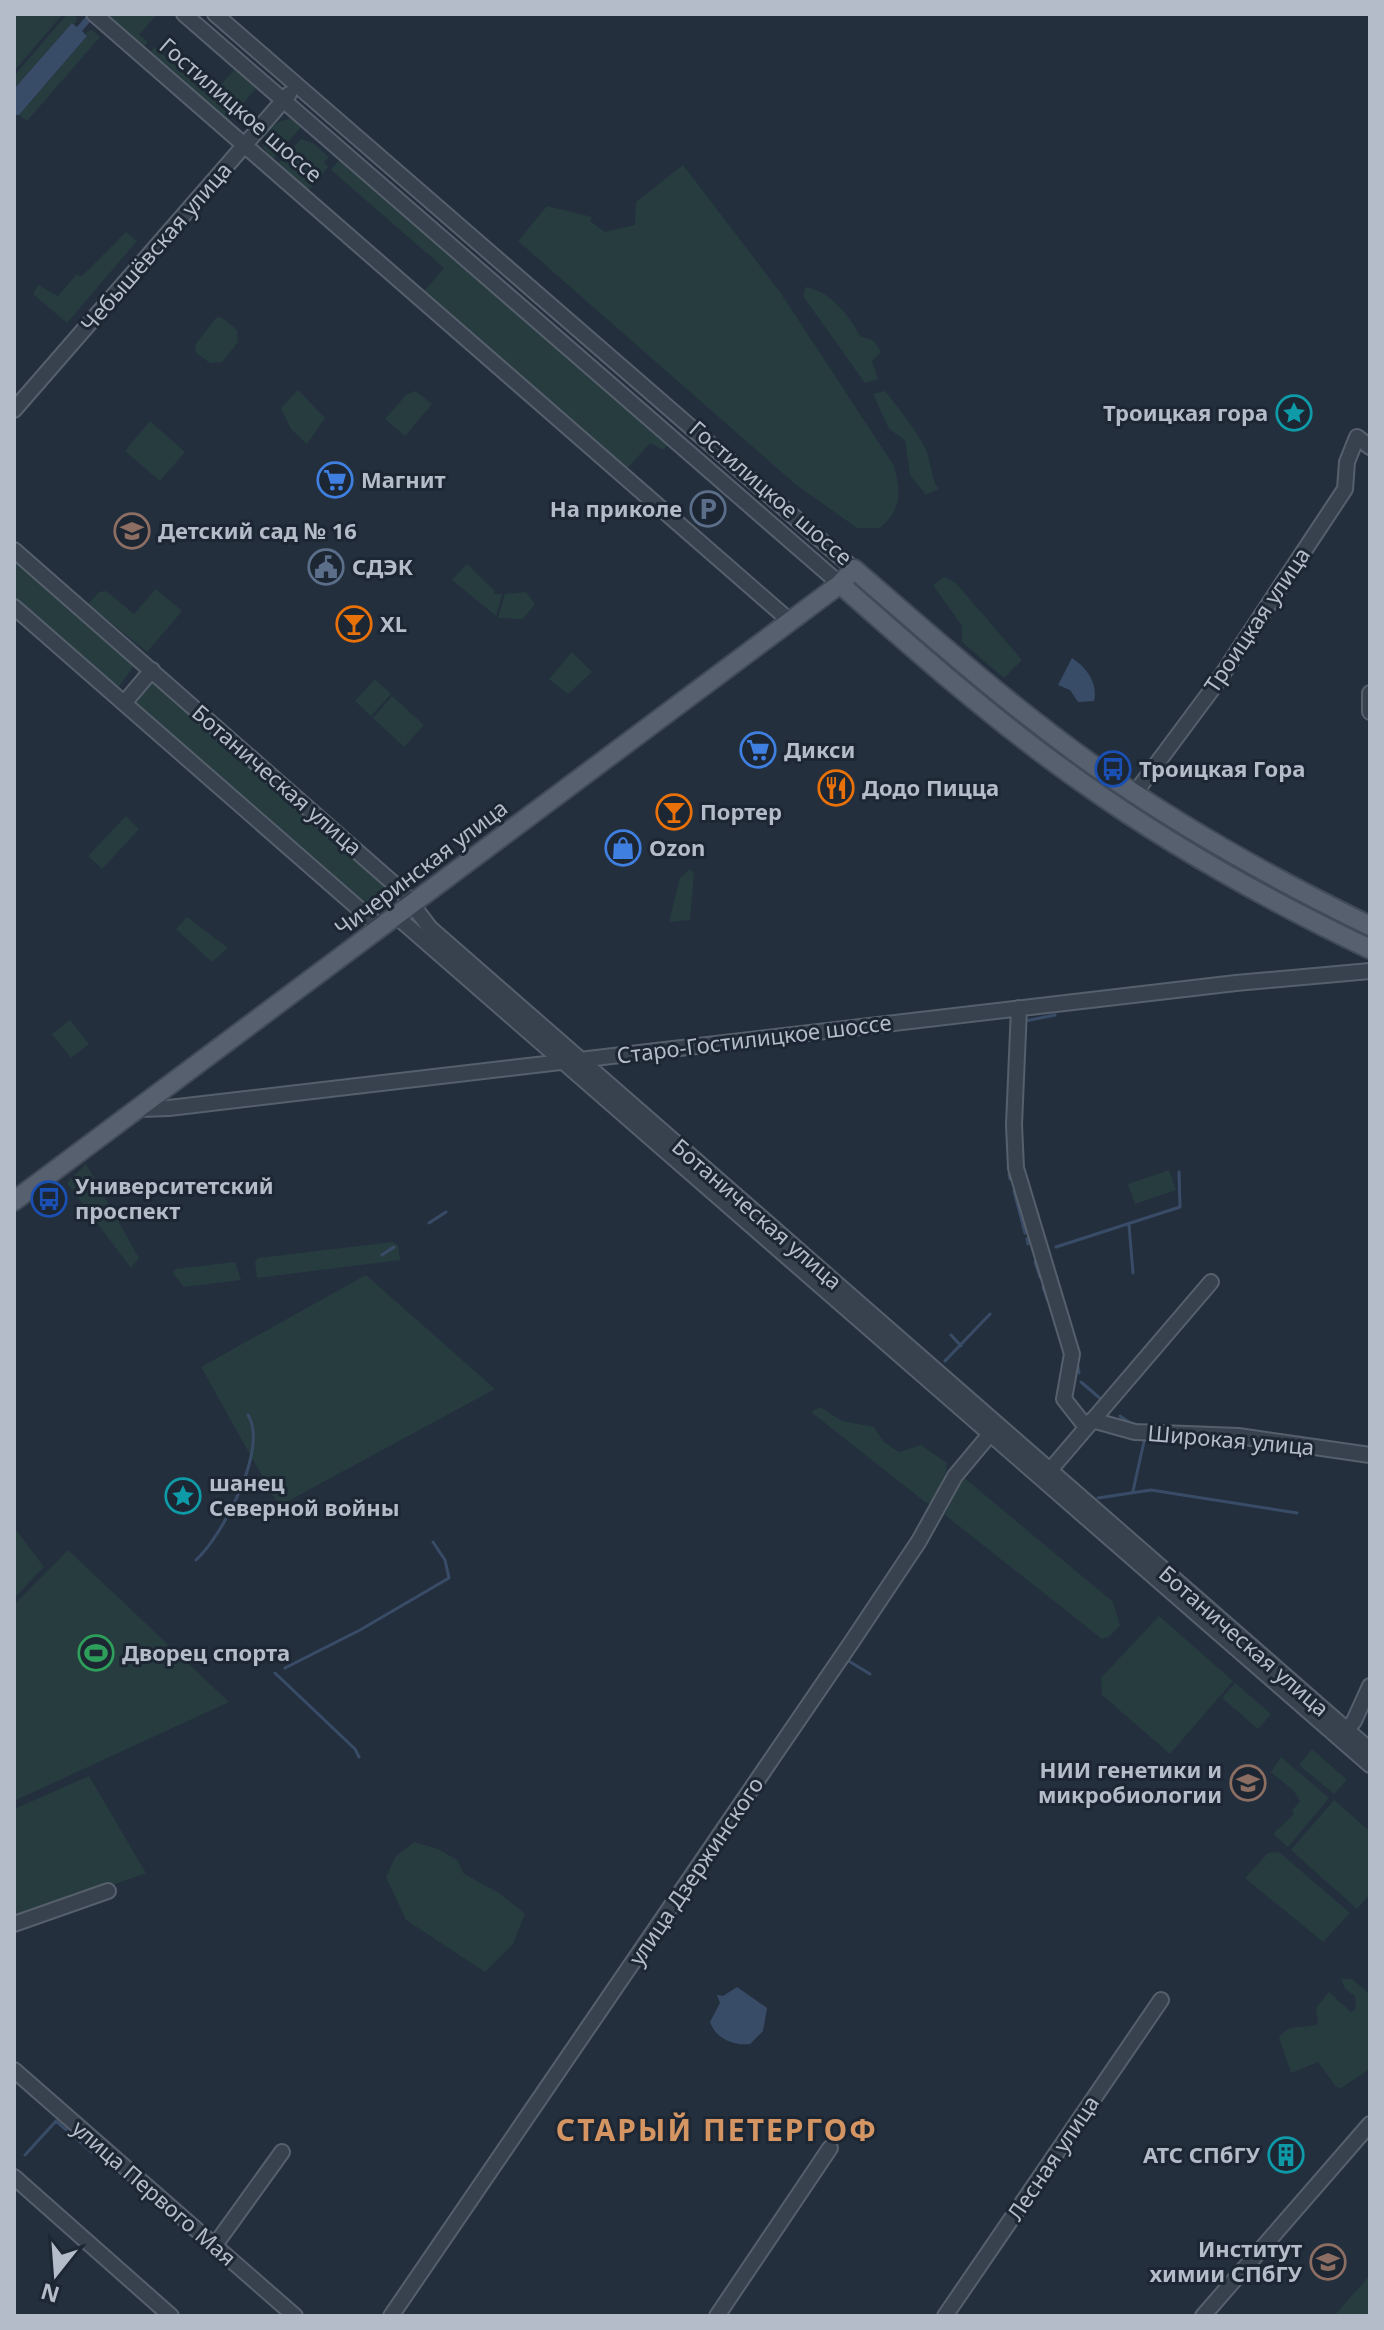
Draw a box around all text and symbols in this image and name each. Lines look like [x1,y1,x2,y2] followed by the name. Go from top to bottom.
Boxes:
[154,30,329,188] street label: Гостилицкое шоссе
[73,155,237,338] street label: Чебышёвская улица
[1275,394,1313,432] place icon: Троицкая гора
[1103,397,1268,427] place label: Троицкая гора
[684,413,859,571] street label: Гостилицкое шоссе
[316,461,354,499] supermarket icon: Магнит
[361,464,446,494] place label: Магнит
[689,490,727,528] parking icon: На приколе
[550,493,682,523] place label: На приколе
[113,512,151,550] school or university icon: Детский сад № 16
[158,515,357,545] place label: Детский сад № 16
[1196,541,1316,698] street label: Троицкая улица
[307,548,345,586] public building icon: СДЭК
[352,551,414,581] place label: СДЭК
[335,605,373,643] bar icon: XL
[380,608,407,638] place label: XL
[186,697,369,861] street label: Ботаническая улица
[739,731,777,769] supermarket icon: Дикси
[784,734,855,764] place label: Дикси
[1094,750,1132,788] bus stop icon: Троицкая Гора
[1139,753,1305,783] place label: Троицкая Гора
[817,769,855,807] restaurant icon: Додо Пицца
[862,772,999,802] place label: Додо Пицца
[328,792,513,942] street label: Чичеринская улица
[655,793,693,831] bar icon: Портер
[700,796,782,826] place label: Портер
[604,829,642,867] shop icon: Ozon
[649,832,705,862] place label: Ozon
[615,1006,893,1070] street label: Старо-Гостилицкое шоссе
[666,1131,849,1295] street label: Ботаническая улица
[75,1170,274,1225] place label: Университетский проспект
[30,1180,68,1218] bus stop icon: Университетский проспект
[1147,1417,1316,1461] street label: Широкая улица
[209,1467,399,1522] place label: шанец Северной войны
[164,1477,202,1515] place icon: шанец Северной войны
[1153,1558,1336,1722] street label: Ботаническая улица
[77,1634,115,1672] sports icon: Дворец спорта
[122,1637,290,1667] place label: Дворец спорта
[1038,1754,1222,1809] place label: НИИ генетики и микробиологии
[1229,1764,1267,1802] school or university icon: НИИ генетики и микробиологии
[621,1770,770,1971] street label: улица Дзержинского
[999,2089,1105,2226] street label: Лесная улица
[556,2109,878,2150] district label: СТАРЫЙ ПЕТЕРГОФ
[66,2113,243,2272] street label: улица Первого Мая
[1267,2136,1305,2174] building icon: АТС СПбГУ
[1143,2139,1261,2169] place label: АТС СПбГУ
[1149,2233,1303,2288] place label: Институт химии СПбГУ
[16,2234,96,2314] north arrow
[1309,2243,1347,2281] school or university icon: Институт химии СПбГУ
[37,2277,63,2311] text: N

